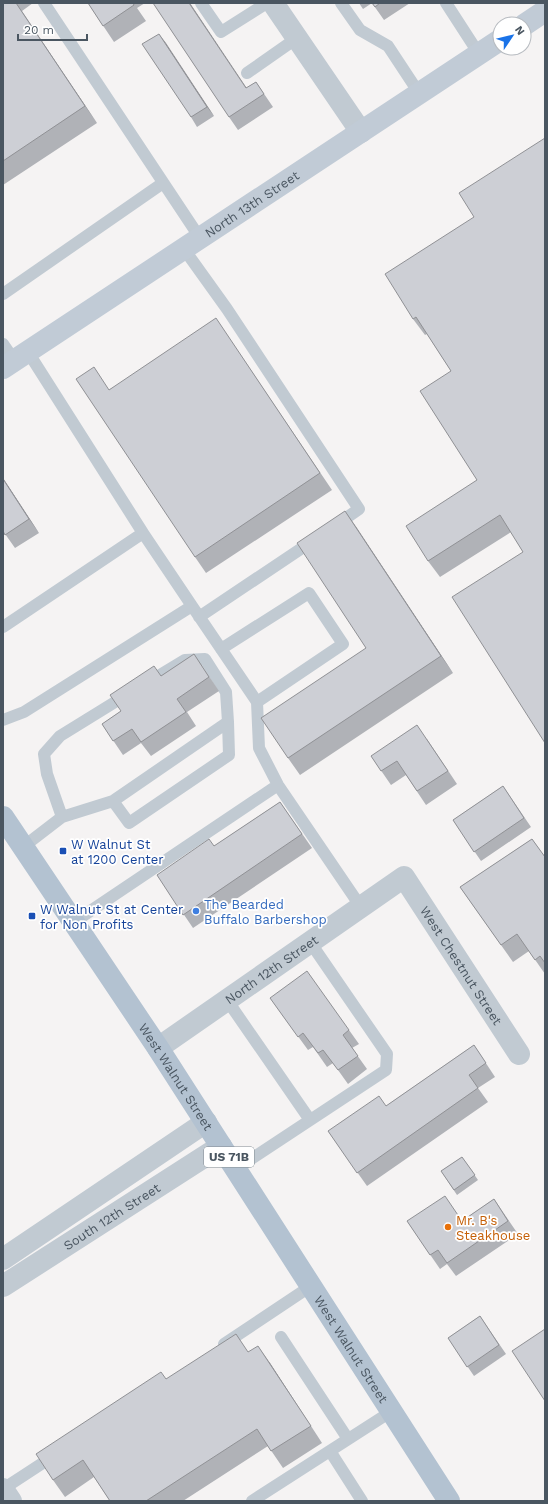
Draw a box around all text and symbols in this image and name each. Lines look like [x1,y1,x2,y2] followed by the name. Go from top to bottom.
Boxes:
[18,16,87,42] scale bar
[492,16,532,56] north arrow
[24,23,54,37] text: 20 m
[512,23,527,38] text: N
[202,167,302,241] street label: North 13th Street
[71,837,164,867] place label: W Walnut St at 1200 Center
[58,846,68,856] marker: W Walnut St at 1200 Center
[204,897,327,927] place label: The Bearded Buffalo Barbershop
[40,902,183,932] place label: W Walnut St at Center for Non Profits
[417,904,505,1028] street label: West Chestnut Street
[191,906,201,916] marker: The Bearded Buffalo Barbershop
[27,911,37,921] marker: W Walnut St at Center for Non Profits
[222,932,321,1007] street label: North 12th Street
[136,1020,216,1134] street label: West Walnut Street
[204,1147,254,1167] road number: US 71B
[61,1180,163,1253] street label: South 12th Street
[456,1213,530,1243] place label: Mr. B's Steakhouse
[443,1222,453,1232] marker: Mr. B's Steakhouse
[311,1293,391,1406] street label: West Walnut Street

